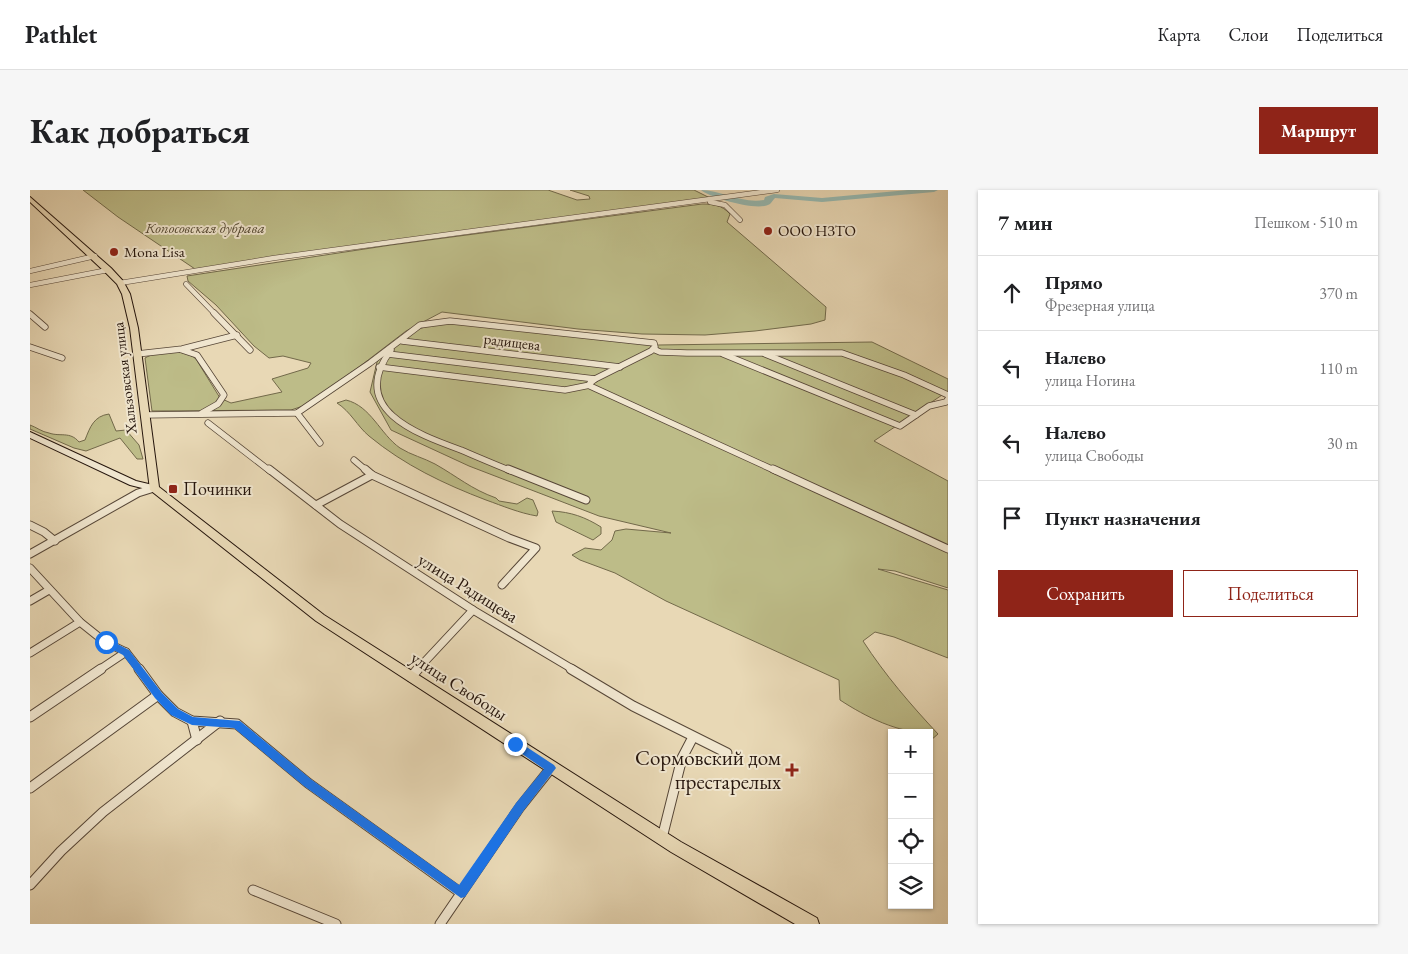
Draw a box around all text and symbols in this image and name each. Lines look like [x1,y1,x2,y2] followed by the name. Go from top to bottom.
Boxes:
[25,19,97,50] text: Pathlet
[1158,23,1201,46] text: Карта
[1229,23,1268,46] text: Слои
[1296,23,1383,46] text: Поделиться
[1259,107,1378,154] button: Маршрут
[30,108,250,153] text: Как добраться
[998,209,1053,236] text: 7 мин
[1254,212,1358,233] text: Пешком · 510 m
[144,218,265,237] park label: Копосовская дубрава
[778,221,856,240] place label: ООО НЗТО
[762,225,774,237] marker: ООО НЗТО
[124,242,185,261] place label: Mona Lisa
[108,246,120,258] marker: Mona Lisa
[1045,270,1103,295] text: Прямо
[998,279,1026,307] icon: ahead
[1319,283,1358,304] text: 370 m
[1045,295,1155,316] text: Фрезерная улица
[108,321,141,436] street label: Хальзовская улица
[483,329,541,354] street label: радищева
[1045,345,1106,370] text: Налево
[998,354,1026,382] icon: left
[1319,358,1358,379] text: 110 m
[1045,370,1135,391] text: улица Ногина
[1045,420,1106,445] text: Налево
[998,429,1026,457] icon: left
[1327,433,1358,454] text: 30 m
[1045,445,1144,466] text: улица Свободы
[183,477,252,500] place label: Починки
[167,483,179,495] marker: Починки
[998,504,1026,532] icon: arrive
[1045,506,1201,531] text: Пункт назначения
[414,548,523,628] street label: улица Радищева
[998,570,1173,617] button: Сохранить
[1183,570,1358,617] button: Поделиться
[95,631,118,654] route start
[406,646,512,725] street label: улица Свободы
[888,729,933,909] map controls
[888,729,933,774] button: +
[504,733,527,756] route end
[635,744,781,795] place label: Сормовский дом престарелых
[785,763,799,777] marker: Сормовский дом престарелых
[888,774,933,819] button: −
[888,819,933,864] button: locate
[888,864,933,909] button: layers

